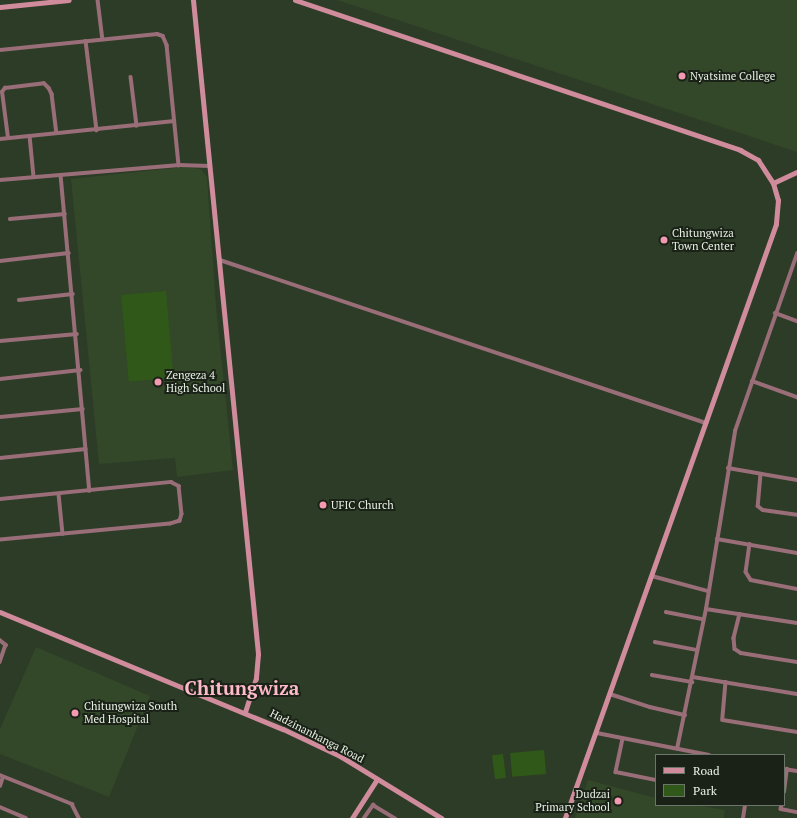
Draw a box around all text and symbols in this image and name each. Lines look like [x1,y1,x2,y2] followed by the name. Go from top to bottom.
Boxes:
[690,69,775,83] place label: Nyatsime College
[677,71,687,81] marker: Nyatsime College
[672,227,734,253] place label: Chitungwiza Town Center
[659,235,669,245] marker: Chitungwiza Town Center
[166,369,225,395] place label: Zengeza 4 High School
[153,377,163,387] marker: Zengeza 4 High School
[331,498,394,512] place label: UFIC Church
[318,500,328,510] marker: UFIC Church
[185,677,299,699] district label: Chitungwiza
[84,700,177,726] place label: Chitungwiza South Med Hospital
[268,706,366,766] street label: Hadzinanhanga Road
[69,707,81,719] marker: Chitungwiza South Med Hospital
[655,754,785,806] legend
[693,763,720,778] text: Road
[693,783,717,798] text: Park
[535,788,610,814] place label: Dudzai Primary School
[613,796,623,806] marker: Dudzai Primary School

